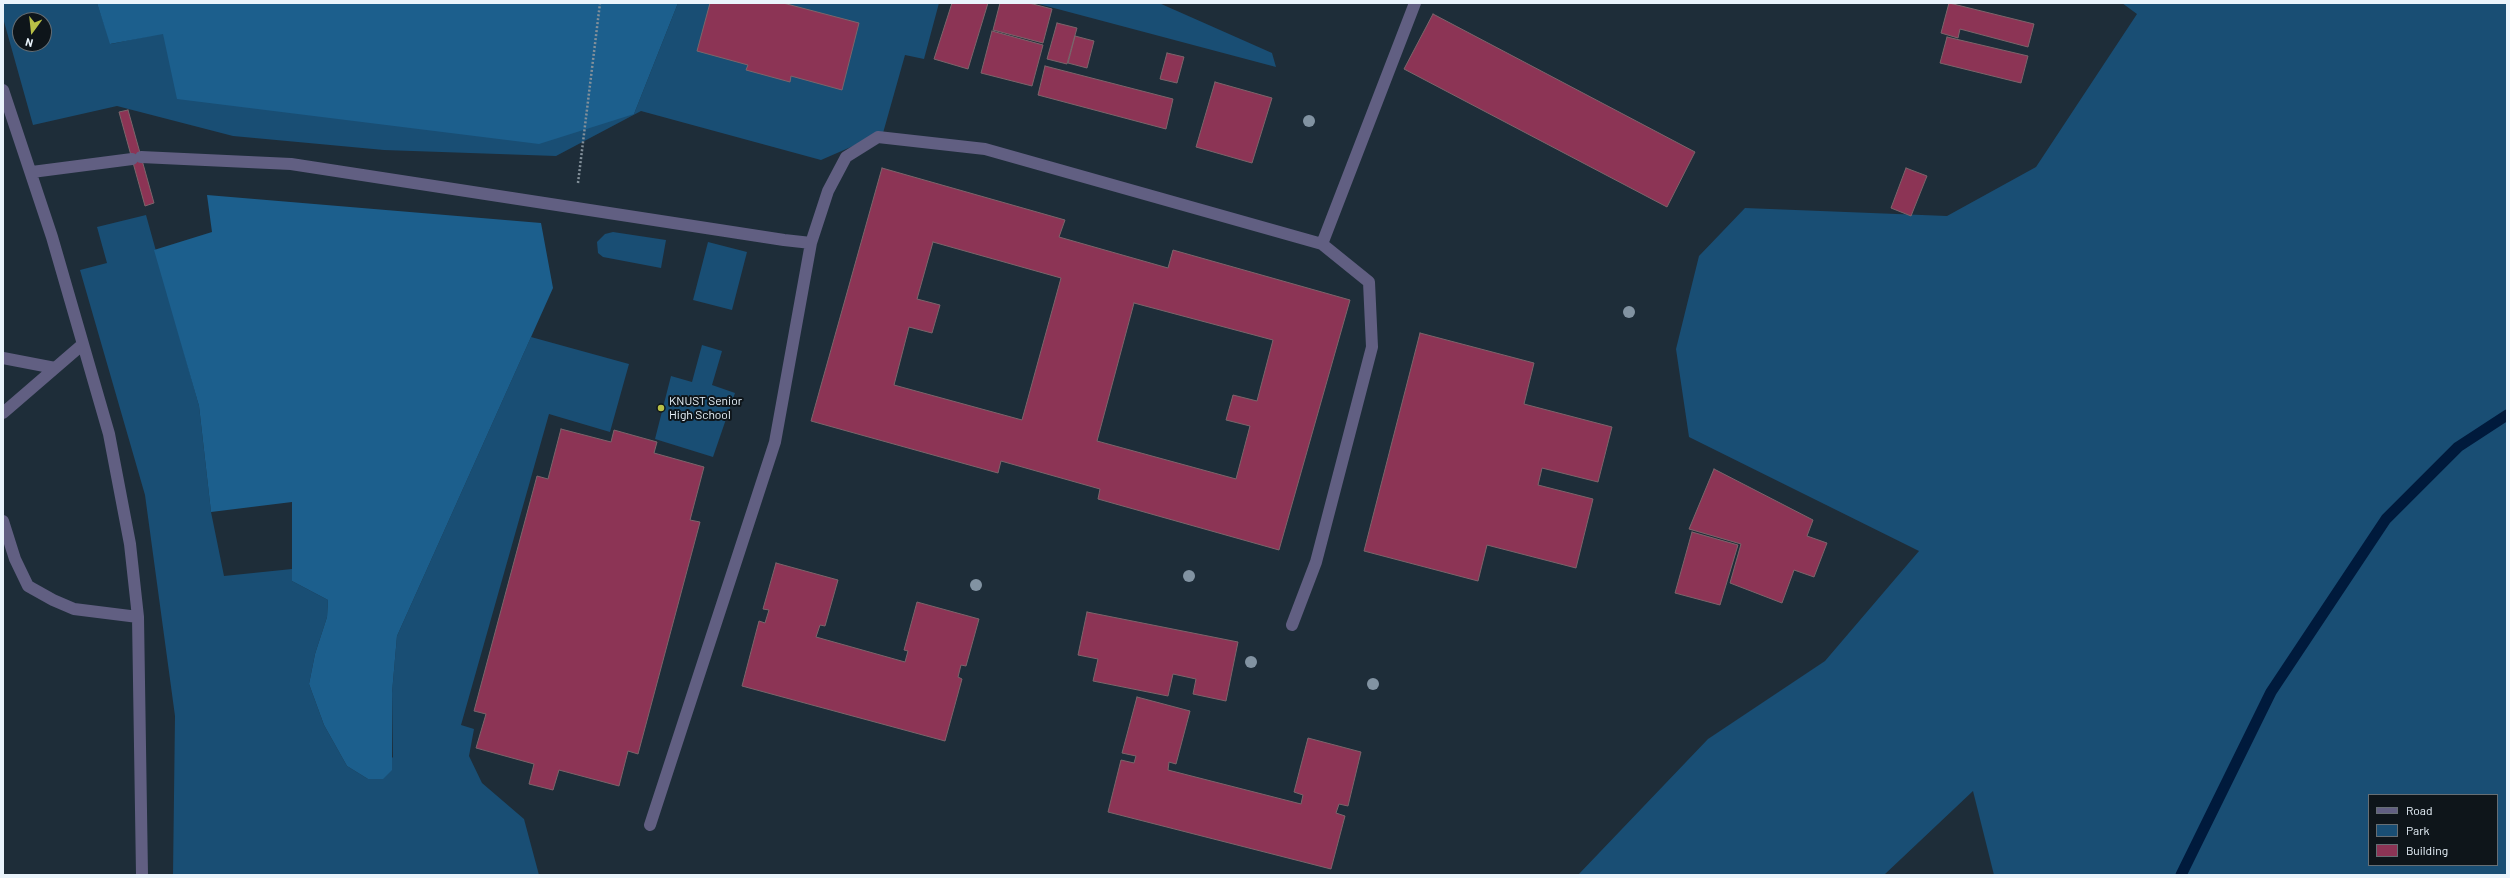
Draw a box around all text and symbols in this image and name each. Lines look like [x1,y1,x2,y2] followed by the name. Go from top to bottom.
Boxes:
[12,12,52,52] north arrow
[24,36,34,50] text: N
[669,394,742,422] place label: KNUST Senior High School
[656,403,666,413] marker: KNUST Senior High School
[2368,794,2498,866] legend
[2406,803,2433,817] text: Road
[2406,823,2430,837] text: Park
[2406,843,2448,857] text: Building

